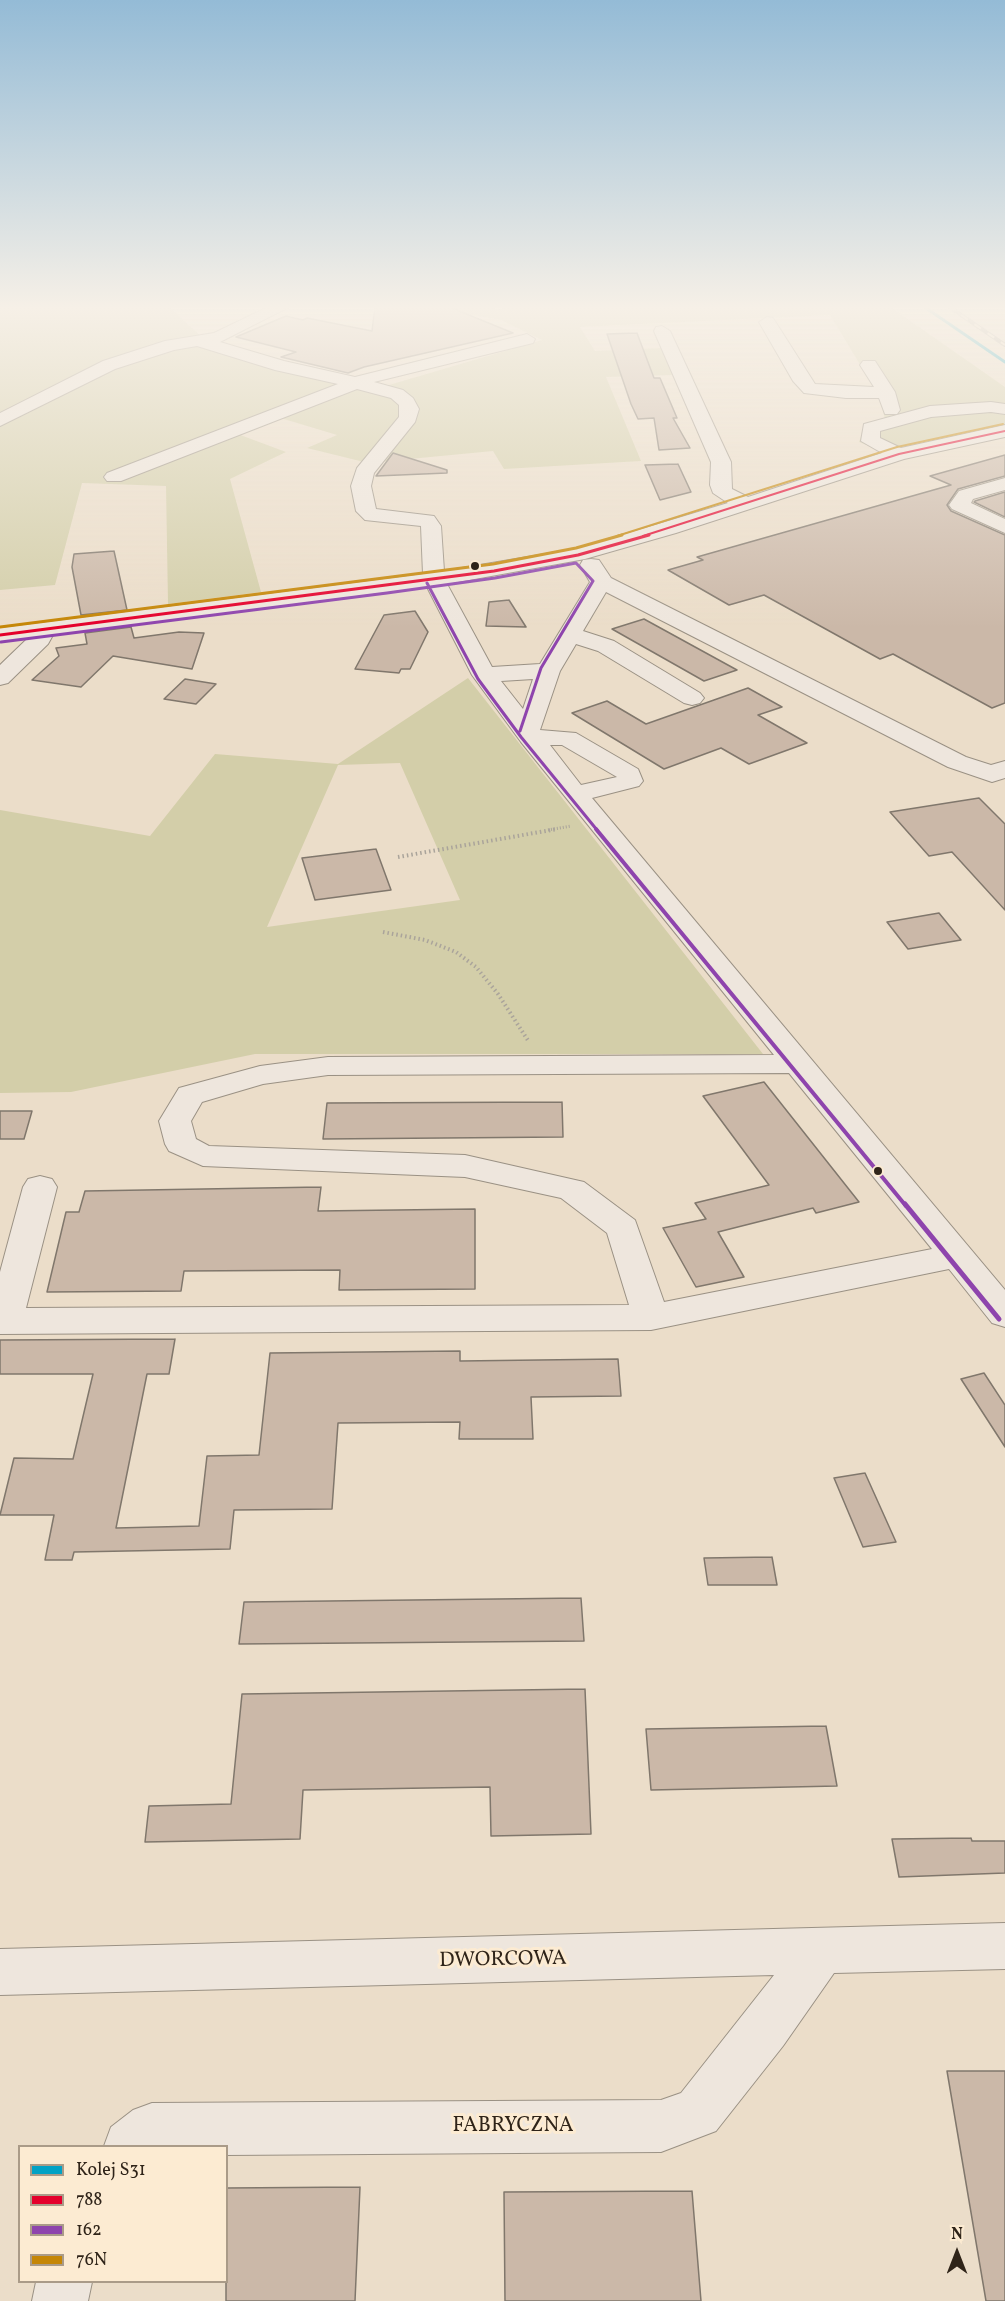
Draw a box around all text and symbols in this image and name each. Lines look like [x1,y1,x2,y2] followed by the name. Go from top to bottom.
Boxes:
[469,560,481,572] unlabelled marker
[872,1165,884,1177] unlabelled marker
[439,1947,567,1975] street label: DWORCOWA
[452,2114,574,2140] street label: FABRYCZNA
[18,2145,228,2283] legend
[76,2158,146,2183] text: Kolej S31
[76,2188,102,2213] text: 788
[76,2218,102,2243] text: 162
[927,2223,987,2283] north arrow
[951,2224,963,2246] text: N
[76,2248,107,2273] text: 76N

